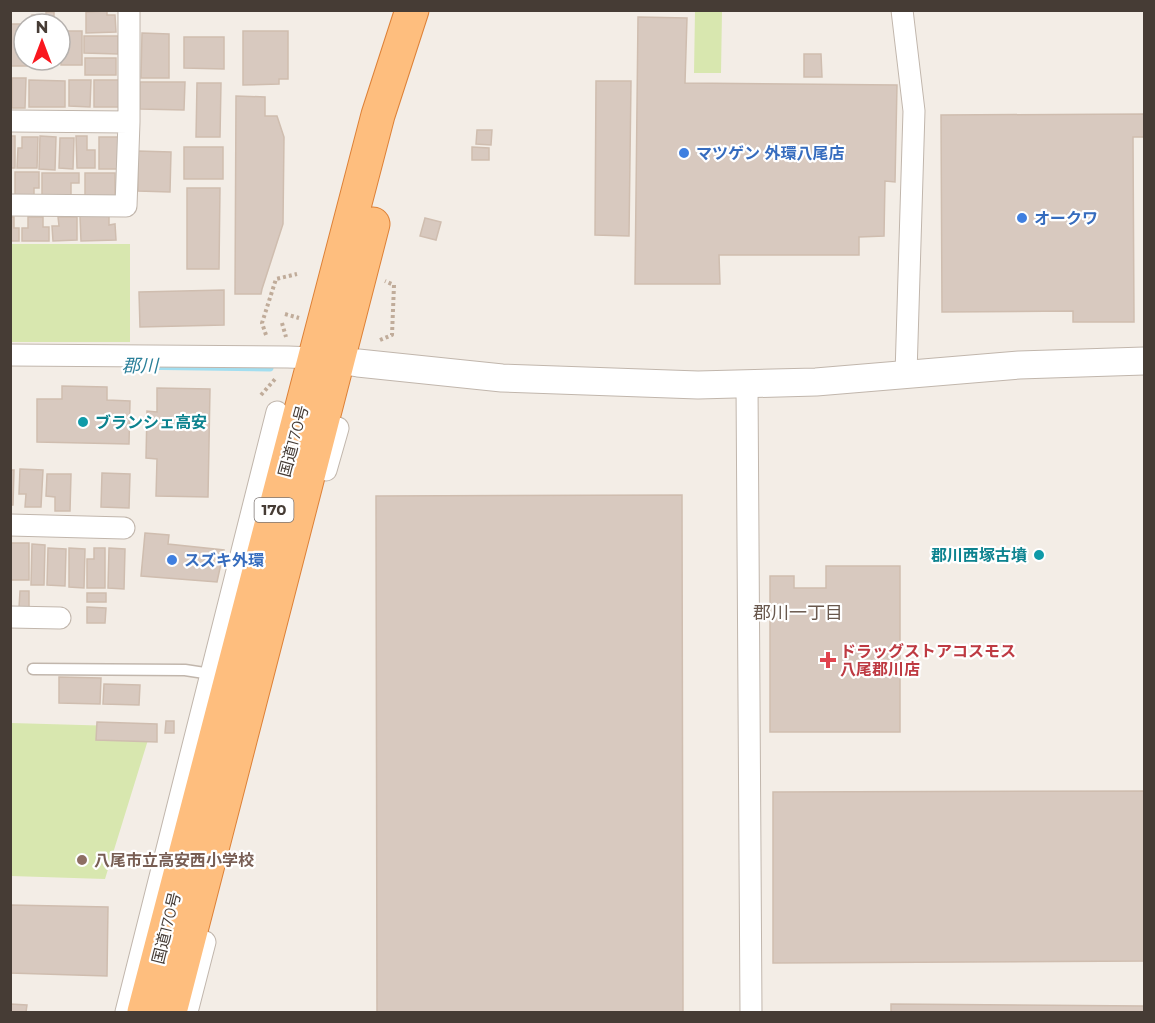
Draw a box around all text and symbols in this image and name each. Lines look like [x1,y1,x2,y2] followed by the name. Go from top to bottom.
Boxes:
[12,12,72,72] north arrow
[36,18,48,37] text: N
[696,144,845,163] place label: マツゲン 外環八尾店
[677,146,691,160] marker: マツゲン 外環八尾店
[1034,209,1098,228] place label: オークワ
[1015,211,1029,225] marker: オークワ
[122,355,160,377] water label: 郡川
[275,403,312,479] street label: 国道170号
[95,413,207,432] place label: ブランシェ高安
[76,415,90,429] marker: ブランシェ高安
[254,498,294,522] road number: 170
[931,546,1027,565] place label: 郡川西塚古墳
[1032,548,1046,562] marker: 郡川西塚古墳
[184,551,264,570] place label: スズキ外環
[165,553,179,567] marker: スズキ外環
[753,602,843,624] district label: 郡川一丁目
[840,642,1016,679] place label: ドラッグストアコスモス 八尾郡川店
[821,653,835,667] marker: ドラッグストアコスモス 八尾郡川店
[94,851,254,870] place label: 八尾市立高安西小学校
[75,853,89,867] marker: 八尾市立高安西小学校
[148,890,185,966] street label: 国道170号

